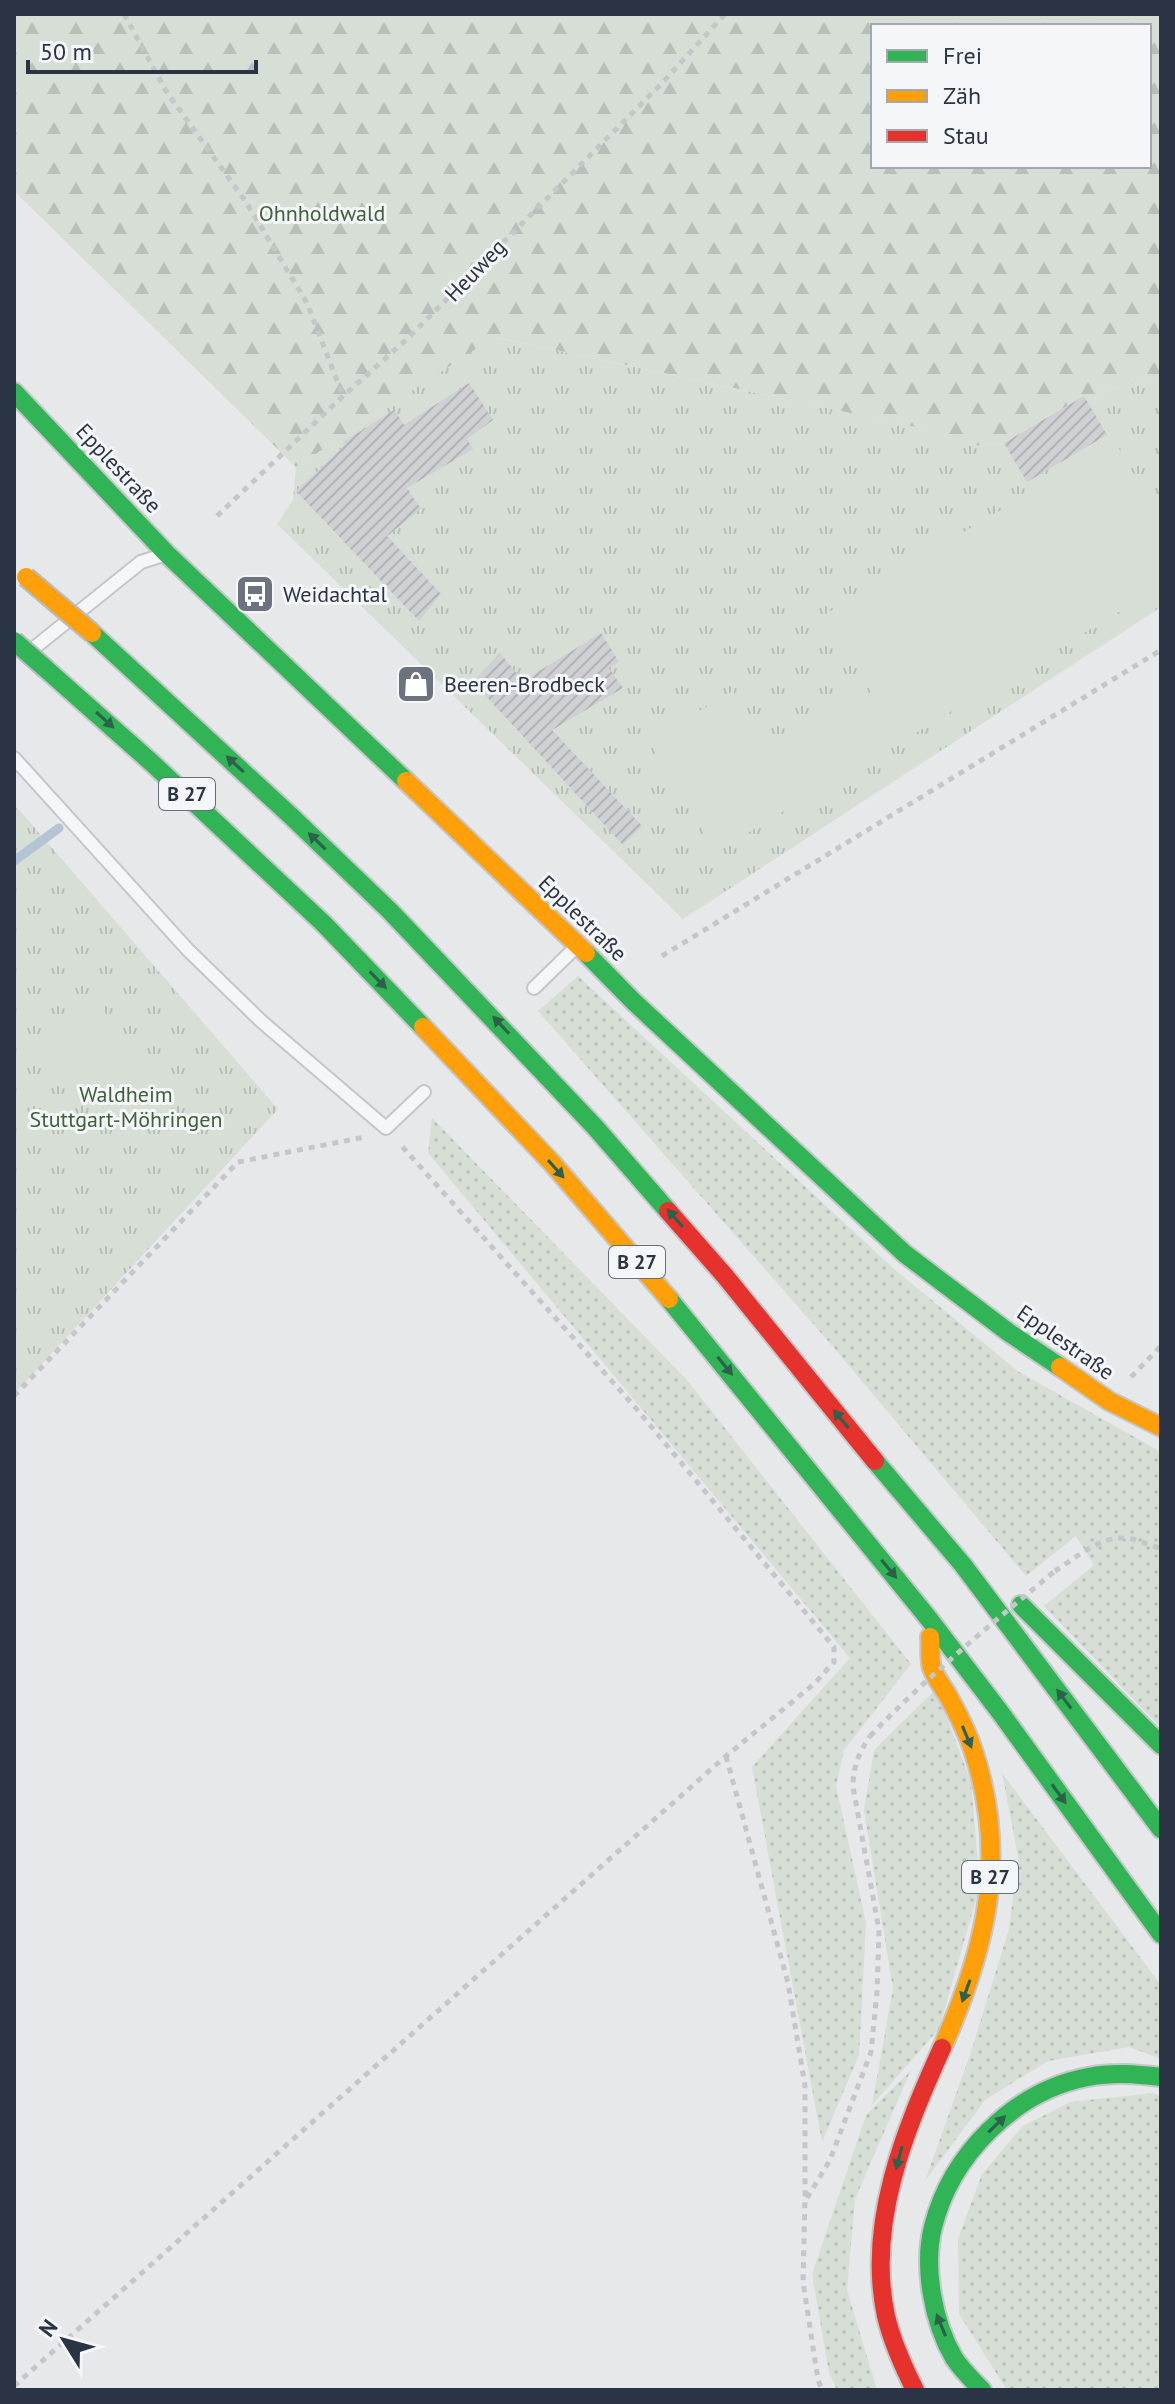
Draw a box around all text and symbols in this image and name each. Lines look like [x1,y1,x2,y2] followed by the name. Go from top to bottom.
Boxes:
[28,24,256,74] scale bar
[871,24,1151,168] legend
[40,36,92,67] text: 50 m
[943,40,982,71] text: Frei
[943,80,981,111] text: Zäh
[943,120,989,151] text: Stau
[259,199,385,227] park label: Ohnholdwald
[438,233,512,307] street label: Heuweg
[70,417,168,519] street label: Epplestraße
[234,573,276,615] bus stop icon: Weidachtal
[283,580,387,608] place label: Weidachtal
[395,663,437,705] shop icon: Beeren-Brodbeck
[444,670,605,698] place label: Beeren-Brodbeck
[95,711,114,729] one-way arrow
[226,756,245,774] one-way arrow
[159,778,215,810] road number: B 27
[308,833,327,851] one-way arrow
[533,869,633,967] street label: Epplestraße
[368,970,386,989] one-way arrow
[492,1016,510,1035] one-way arrow
[30,1080,222,1133] park label: Waldheim Stuttgart-Möhringen
[547,1159,565,1178] one-way arrow
[667,1209,684,1229] one-way arrow
[609,1246,665,1278] road number: B 27
[1012,1298,1120,1386] street label: Epplestraße
[717,1356,734,1377] one-way arrow
[833,1409,849,1429] one-way arrow
[880,1559,896,1579] one-way arrow
[1057,1689,1073,1710] one-way arrow
[961,1725,974,1749] one-way arrow
[1051,1783,1066,1804] one-way arrow
[962,1861,1018,1893] road number: B 27
[959,1979,972,2003] one-way arrow
[987,2115,1006,2134] one-way arrow
[892,2146,904,2171] one-way arrow
[24,2300,104,2380] north arrow
[934,2313,947,2337] one-way arrow
[32,2314,64,2342] text: N

